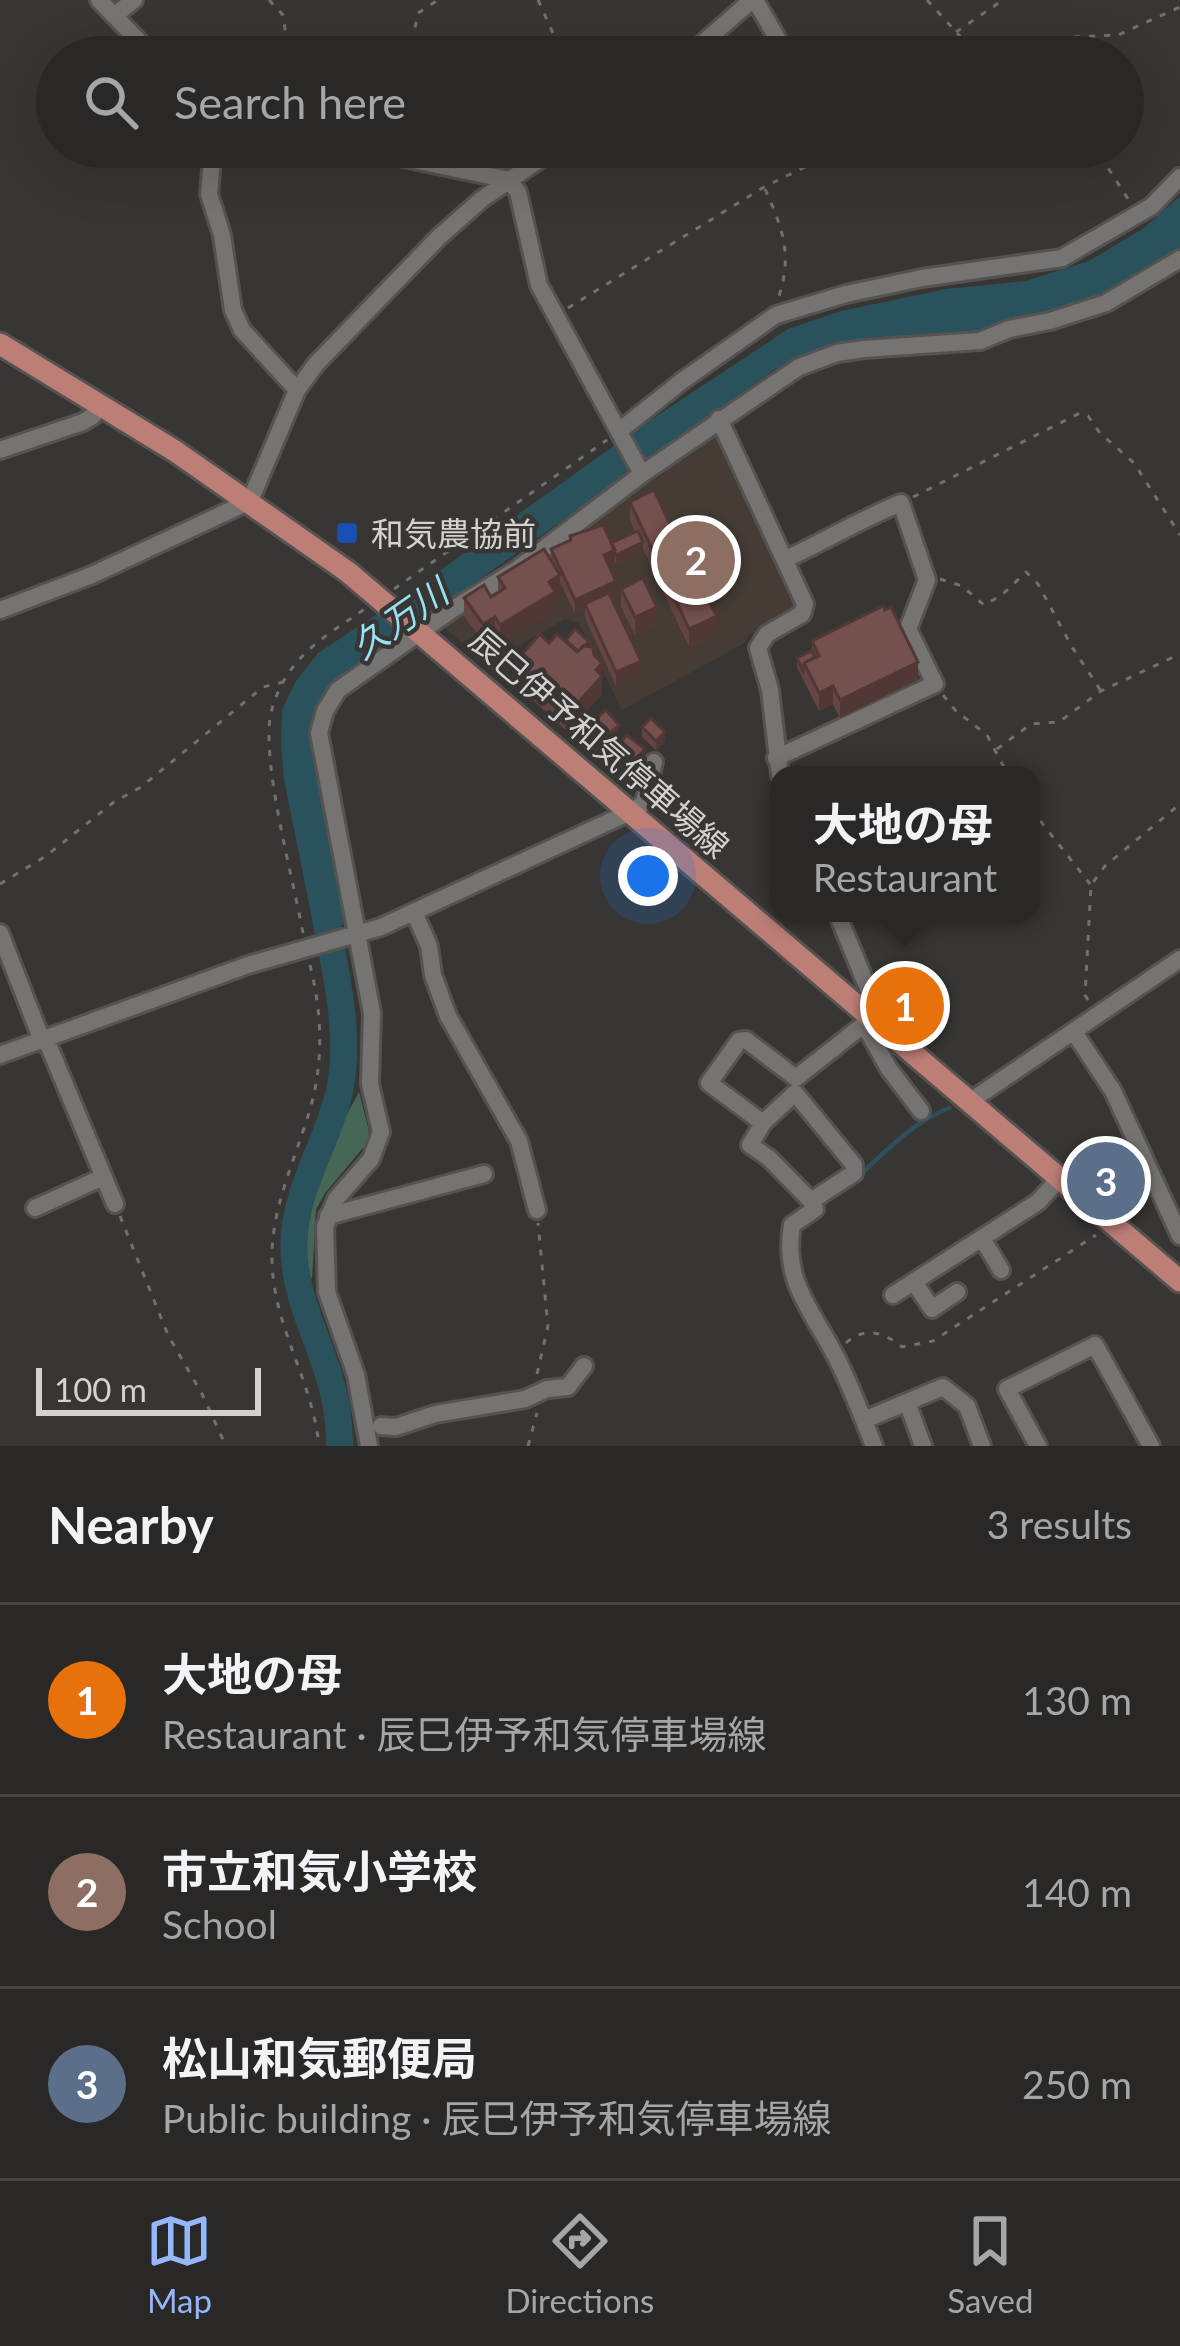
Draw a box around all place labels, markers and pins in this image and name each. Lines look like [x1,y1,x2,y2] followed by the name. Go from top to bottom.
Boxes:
[371,513,536,553] place label: 和気農協前
[657,515,735,605] pin: 2
[334,520,360,546] marker: 和気農協前
[866,961,944,1051] pin: 1
[1067,1136,1145,1226] pin: 3

